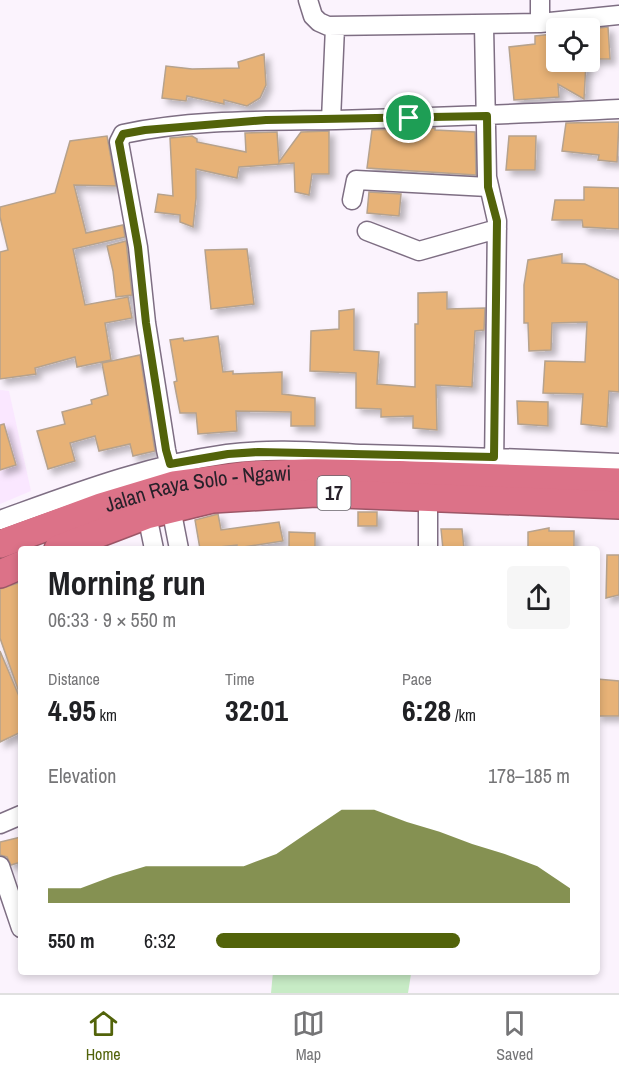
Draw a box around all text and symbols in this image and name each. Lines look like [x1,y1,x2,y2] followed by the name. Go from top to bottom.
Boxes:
[546,18,600,72] map controls
[546,18,600,72] button: locate
[383,92,434,143] pin
[392,101,425,134] icon: arrive
[101,458,292,519] street label: Jalan Raya Solo - Ngawi
[318,476,350,510] road number: 17
[48,561,206,605] text: Morning run
[507,566,570,629] button: share
[48,606,176,633] text: 06:33 · 9 × 550 m
[48,668,100,690] text: Distance
[225,668,255,690] text: Time
[402,668,432,690] text: Pace
[48,690,96,730] text: 4.95
[225,690,288,730] text: 32:01
[402,690,451,730] text: 6:28
[96,704,117,726] text: km
[451,704,476,726] text: /km
[48,762,116,789] text: Elevation
[488,762,570,789] text: 178–185 m
[48,927,95,954] text: 550 m
[144,927,176,954] text: 6:32
[86,1007,121,1065] tab: Home
[292,1007,325,1065] tab: Map
[496,1007,533,1065] tab: Saved

